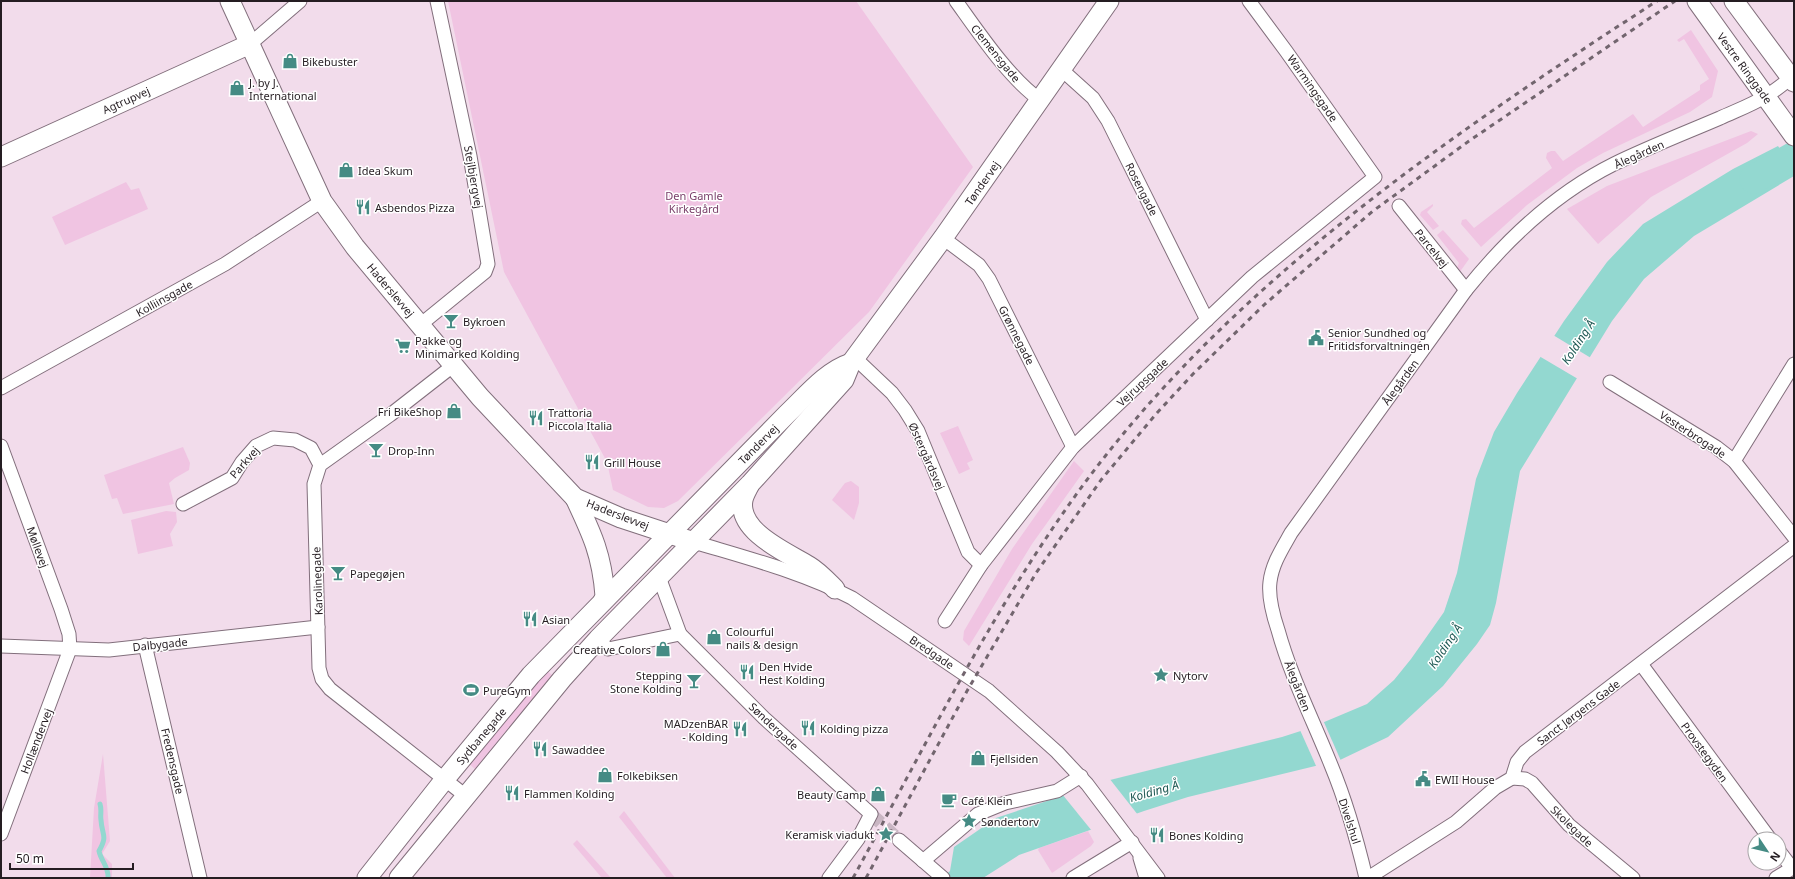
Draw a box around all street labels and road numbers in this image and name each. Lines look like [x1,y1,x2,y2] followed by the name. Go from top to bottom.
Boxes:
[968,21,1024,85] street label: Clemensgade
[1714,29,1776,107] street label: Vestre Ringgade
[1284,52,1342,124] street label: Warmingsgade
[100,83,152,117] street label: Agtrupvej
[1612,136,1666,172] street label: Ålegården
[461,144,487,210] street label: Stejlbjergvej
[961,158,1003,208] street label: Tøndervej
[1122,160,1162,218] street label: Rosengade
[1412,225,1452,271] street label: Parcelvej
[364,260,418,320] street label: Haderslevvej
[133,276,195,320] street label: Kolliinsgade
[996,303,1038,367] street label: Grønnegade
[1113,354,1171,410] street label: Vejrupsgade
[1378,356,1422,408] street label: Ålegården
[1657,407,1729,461] street label: Vesterbrogade
[905,420,949,492] street label: Østergårdsvej
[735,421,781,467] street label: Tøndervej
[226,443,262,481] street label: Parkvej
[584,495,652,533] street label: Haderslevvej
[24,524,52,570] street label: Møllevej
[308,546,326,616] street label: Karolinegade
[907,632,957,672] street label: Bredgade
[132,634,188,654] street label: Dalbygade
[1281,659,1315,713] street label: Ålegården
[1533,676,1623,748] street label: Sanct Jørgens Gade
[746,699,802,753] street label: Søndergade
[453,704,509,768] street label: Sydbanegade
[17,706,55,776] street label: Hollændervej
[1678,719,1732,785] street label: Provstegyden
[158,727,188,795] street label: Fredensgade
[1336,796,1364,846] street label: Divelshul
[1548,802,1596,850] street label: Skolegade

